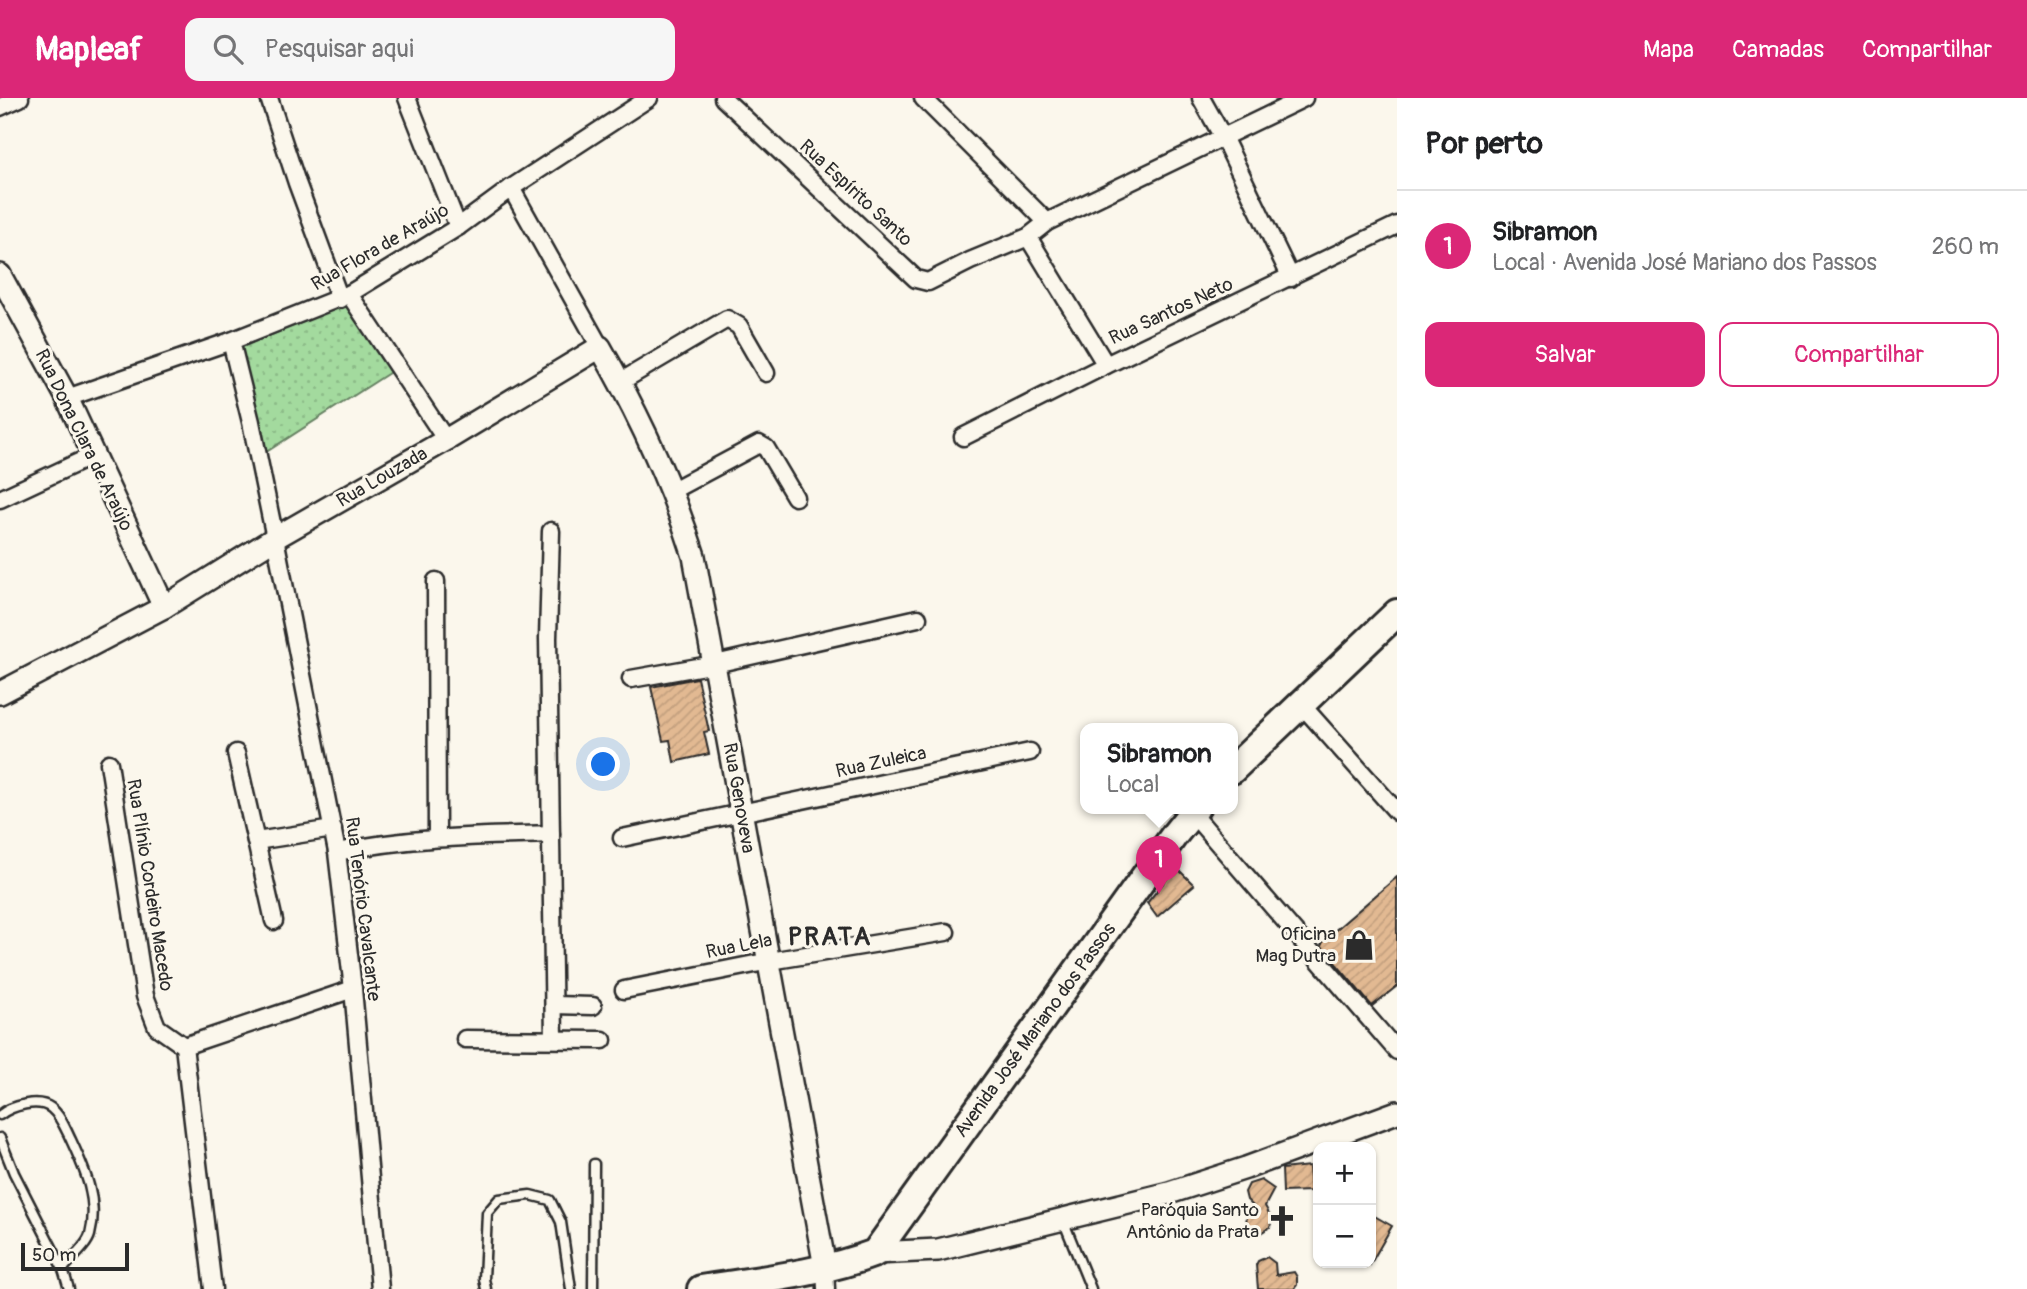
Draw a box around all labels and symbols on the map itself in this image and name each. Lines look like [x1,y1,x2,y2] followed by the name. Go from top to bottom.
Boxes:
[794,134,918,252] street label: Rua Espírito Santo
[307,198,453,296] street label: Rua Flora de Araújo
[1105,272,1237,350] street label: Rua Santos Neto
[30,345,138,535] street label: Rua Dona Clara de Araújo
[332,441,432,513] street label: Rua Louzada
[717,741,761,855] street label: Rua Genoveva
[834,741,929,783] street label: Rua Zuleica
[586,747,620,781] your location
[121,777,179,993] street label: Rua Plínio Cordeiro Macedo
[340,815,386,1003] street label: Rua Tenório Cavalcante
[1136,836,1182,894] pin: 1
[949,918,1121,1142] street label: Avenida José Mariano dos Passos
[788,921,872,953] district label: PRATA
[1255,922,1336,968] place label: Oficina Mag Dutra
[704,928,774,964] street label: Rua Lela
[1342,928,1376,962] shop icon: Oficina Mag Dutra
[1126,1198,1259,1244] place label: Paróquia Santo Antônio da Prata
[1265,1204,1299,1238] church icon: Paróquia Santo Antônio da Prata
[21,1240,130,1272] scale bar

